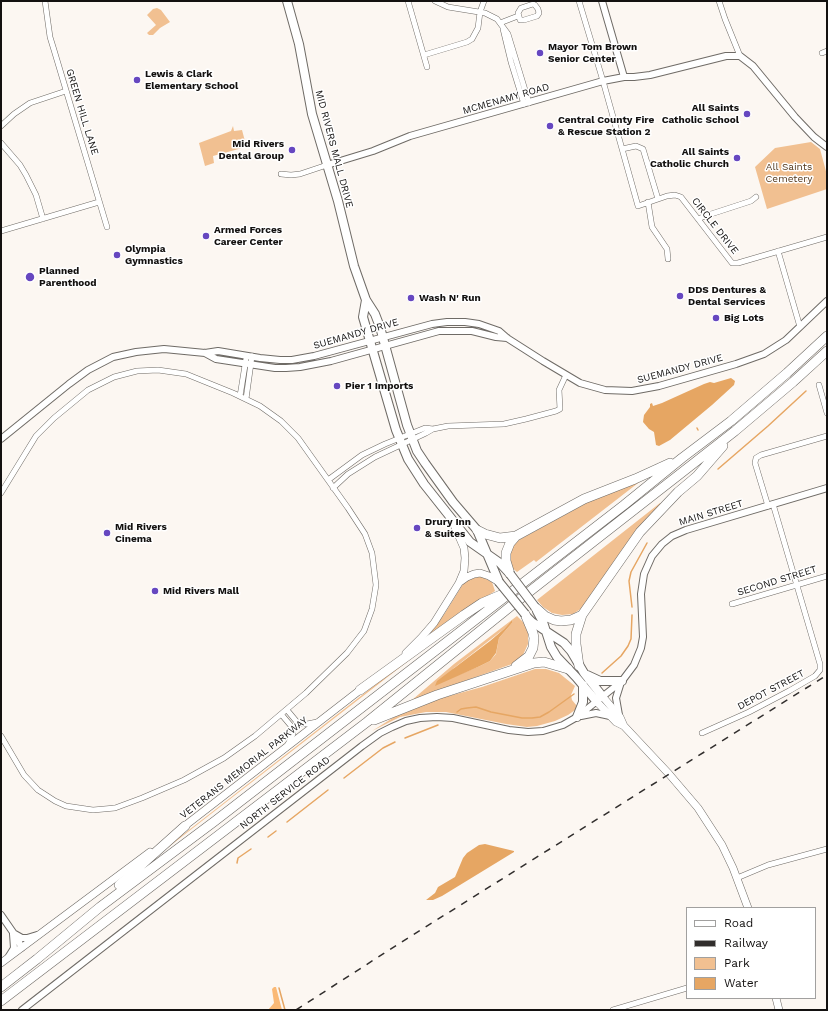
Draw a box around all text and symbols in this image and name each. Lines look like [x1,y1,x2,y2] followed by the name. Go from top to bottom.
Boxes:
[548,41,637,64] place label: Mayor Tom Brown Senior Center
[535,48,545,58] marker: Mayor Tom Brown Senior Center
[63,68,101,156] street label: GREEN HILL LANE
[145,68,238,92] place label: Lewis & Clark Elementary School
[132,75,142,85] marker: Lewis & Clark Elementary School
[461,81,551,117] street label: MCMENAMY ROAD
[313,89,355,209] street label: MID RIVERS MALL DRIVE
[662,102,739,126] place label: All Saints Catholic School
[742,109,752,119] marker: All Saints Catholic School
[558,114,654,138] place label: Central County Fire & Rescue Station 2
[545,121,555,131] marker: Central County Fire & Rescue Station 2
[219,138,284,162] place label: Mid Rivers Dental Group
[287,145,297,155] marker: Mid Rivers Dental Group
[650,146,729,170] place label: All Saints Catholic Church
[732,153,742,163] marker: All Saints Catholic Church
[766,161,812,184] park label: All Saints Cemetery
[689,195,741,257] street label: CIRCLE DRIVE
[214,224,283,248] place label: Armed Forces Career Center
[201,231,211,241] marker: Armed Forces Career Center
[125,243,183,266] place label: Olympia Gymnastics
[112,250,122,260] marker: Olympia Gymnastics
[39,265,97,288] place label: Planned Parenthood
[24,271,36,283] marker: Planned Parenthood
[688,284,766,308] place label: DDS Dentures & Dental Services
[675,291,685,301] marker: DDS Dentures & Dental Services
[419,292,481,304] place label: Wash N' Run
[406,293,416,303] marker: Wash N' Run
[724,312,764,324] place label: Big Lots
[711,313,721,323] marker: Big Lots
[312,316,400,352] street label: SUEMANDY DRIVE
[636,352,724,386] street label: SUEMANDY DRIVE
[345,380,413,392] place label: Pier 1 Imports
[332,381,342,391] marker: Pier 1 Imports
[677,498,745,528] street label: MAIN STREET
[425,516,471,540] place label: Drury Inn & Suites
[115,521,167,544] place label: Mid Rivers Cinema
[412,523,422,533] marker: Drury Inn & Suites
[102,528,112,538] marker: Mid Rivers Cinema
[736,563,818,599] street label: SECOND STREET
[163,585,239,597] place label: Mid Rivers Mall
[150,586,160,596] marker: Mid Rivers Mall
[736,667,806,713] street label: DEPOT STREET
[178,714,310,822] street label: VETERANS MEMORIAL PARKWAY
[238,754,332,832] street label: NORTH SERVICE ROAD
[686,907,816,999] legend
[724,916,753,930] text: Road
[724,936,768,950] text: Railway
[724,956,750,970] text: Park
[724,976,758,990] text: Water

